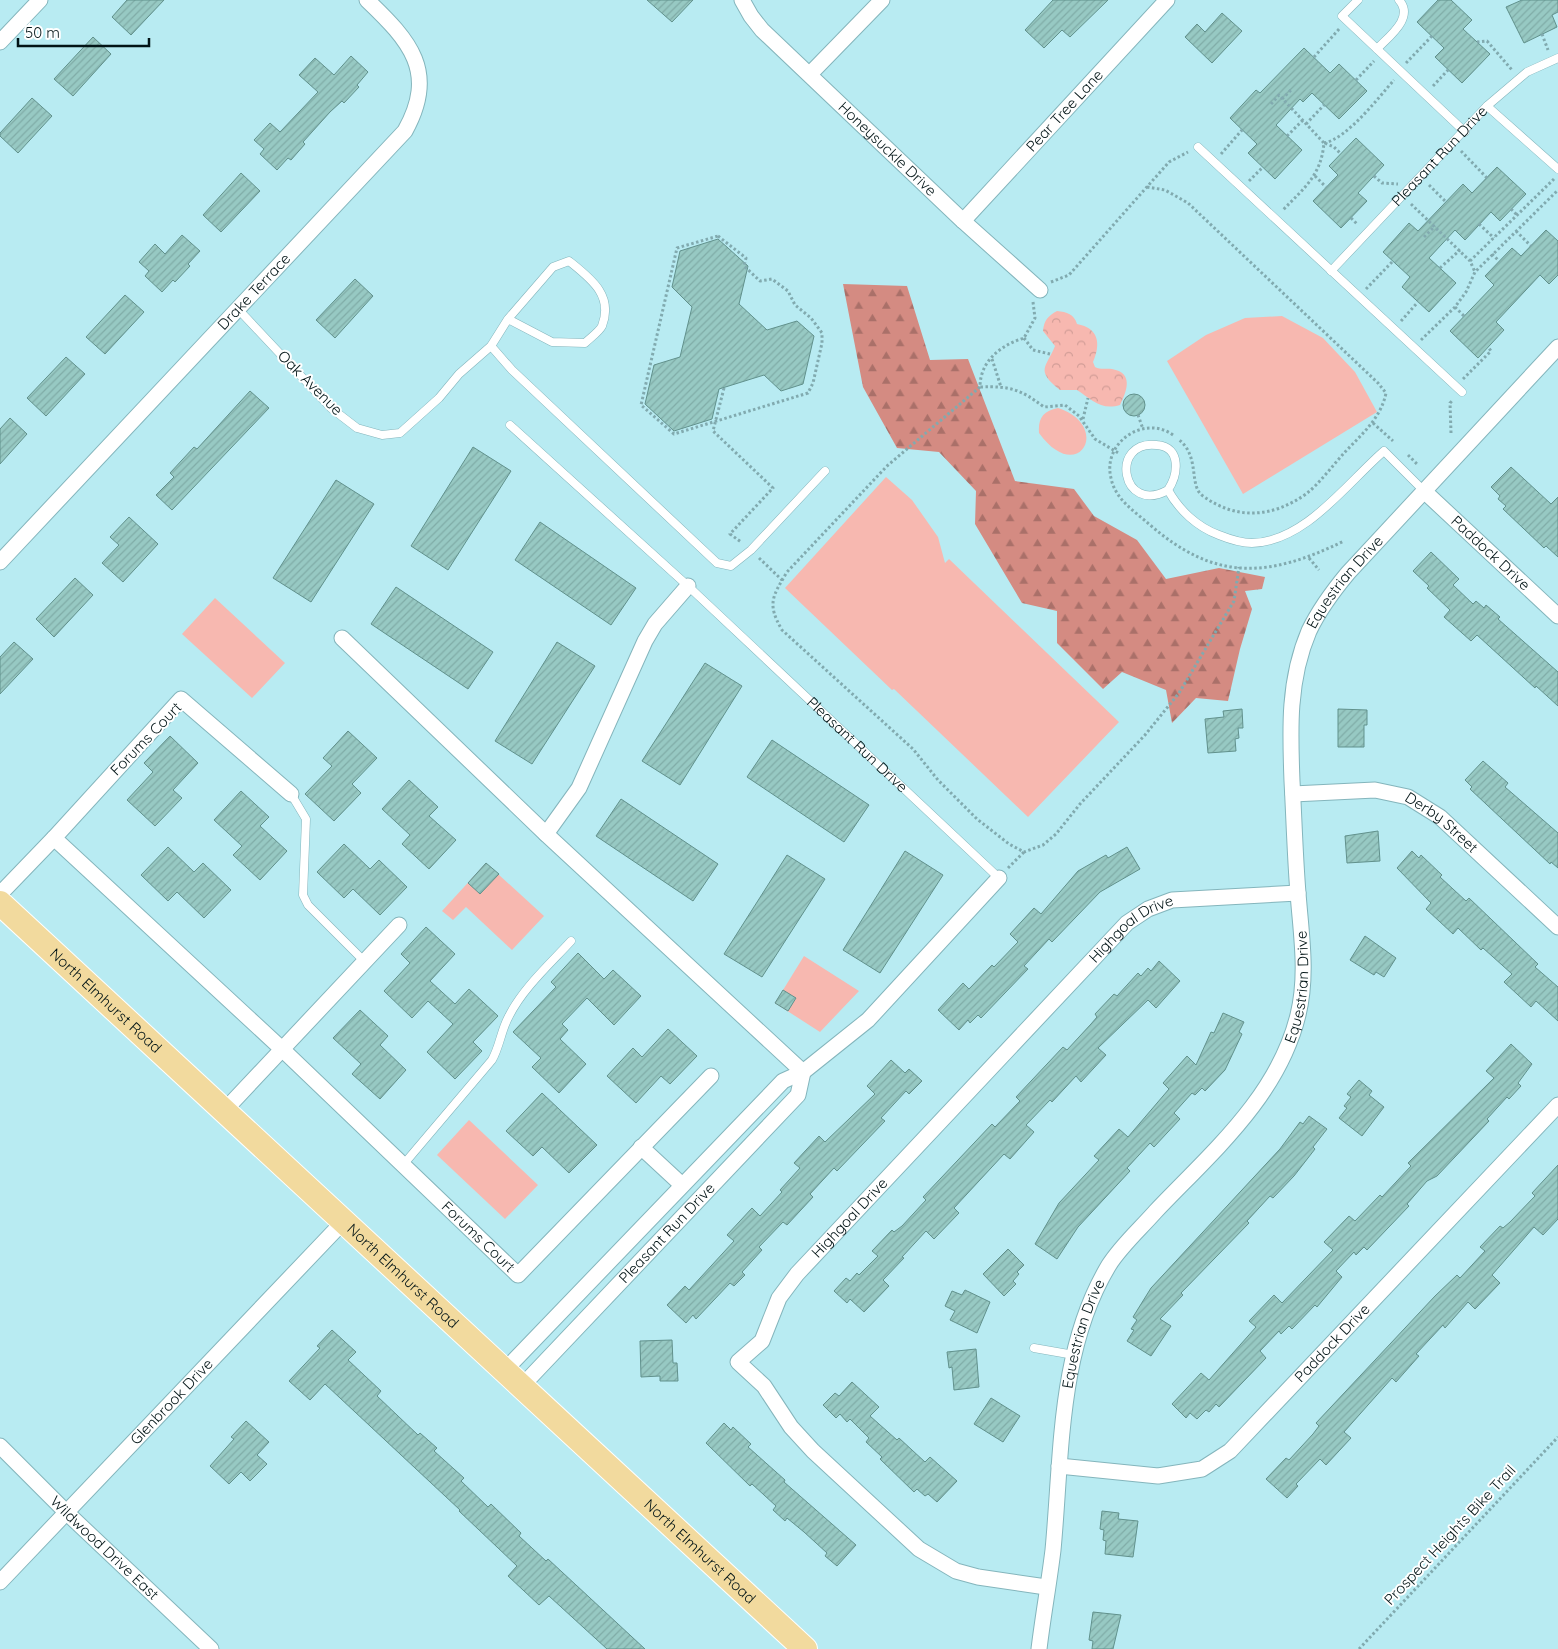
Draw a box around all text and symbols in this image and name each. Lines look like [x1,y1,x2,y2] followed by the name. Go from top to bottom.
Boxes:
[18,15,149,47] scale bar
[25,23,60,42] text: 50 m
[1022,65,1107,156] street label: Pear Tree Lane
[834,97,941,200] street label: Honeysuckle Drive
[1387,102,1491,210] street label: Pleasant Run Drive
[213,249,294,334] street label: Drake Terrace
[274,346,347,419] street label: Oak Avenue
[1447,511,1534,594] street label: Paddock Drive
[1302,531,1387,632] street label: Equestrian Drive
[803,693,912,796] street label: Pleasant Run Drive
[106,698,185,779] street label: Forums Court
[1402,788,1482,857] street label: Derby Street
[1085,890,1176,967] street label: Highgoal Drive
[1280,930,1312,1046] street label: Equestrian Drive
[46,944,166,1057] street label: North Elmhurst Road
[807,1174,891,1262] street label: Highgoal Drive
[614,1179,719,1287] street label: Pleasant Run Drive
[438,1197,519,1276] street label: Forums Court
[343,1219,463,1332] street label: North Elmhurst Road
[1058,1276,1109,1390] street label: Equestrian Drive
[1290,1299,1374,1386] street label: Paddock Drive
[126,1354,217,1448] street label: Glenbrook Drive
[1380,1461,1520,1609] street label: Prospect Heights Bike Trail
[46,1492,163,1604] street label: Wildwood Drive East
[640,1495,760,1608] street label: North Elmhurst Road

